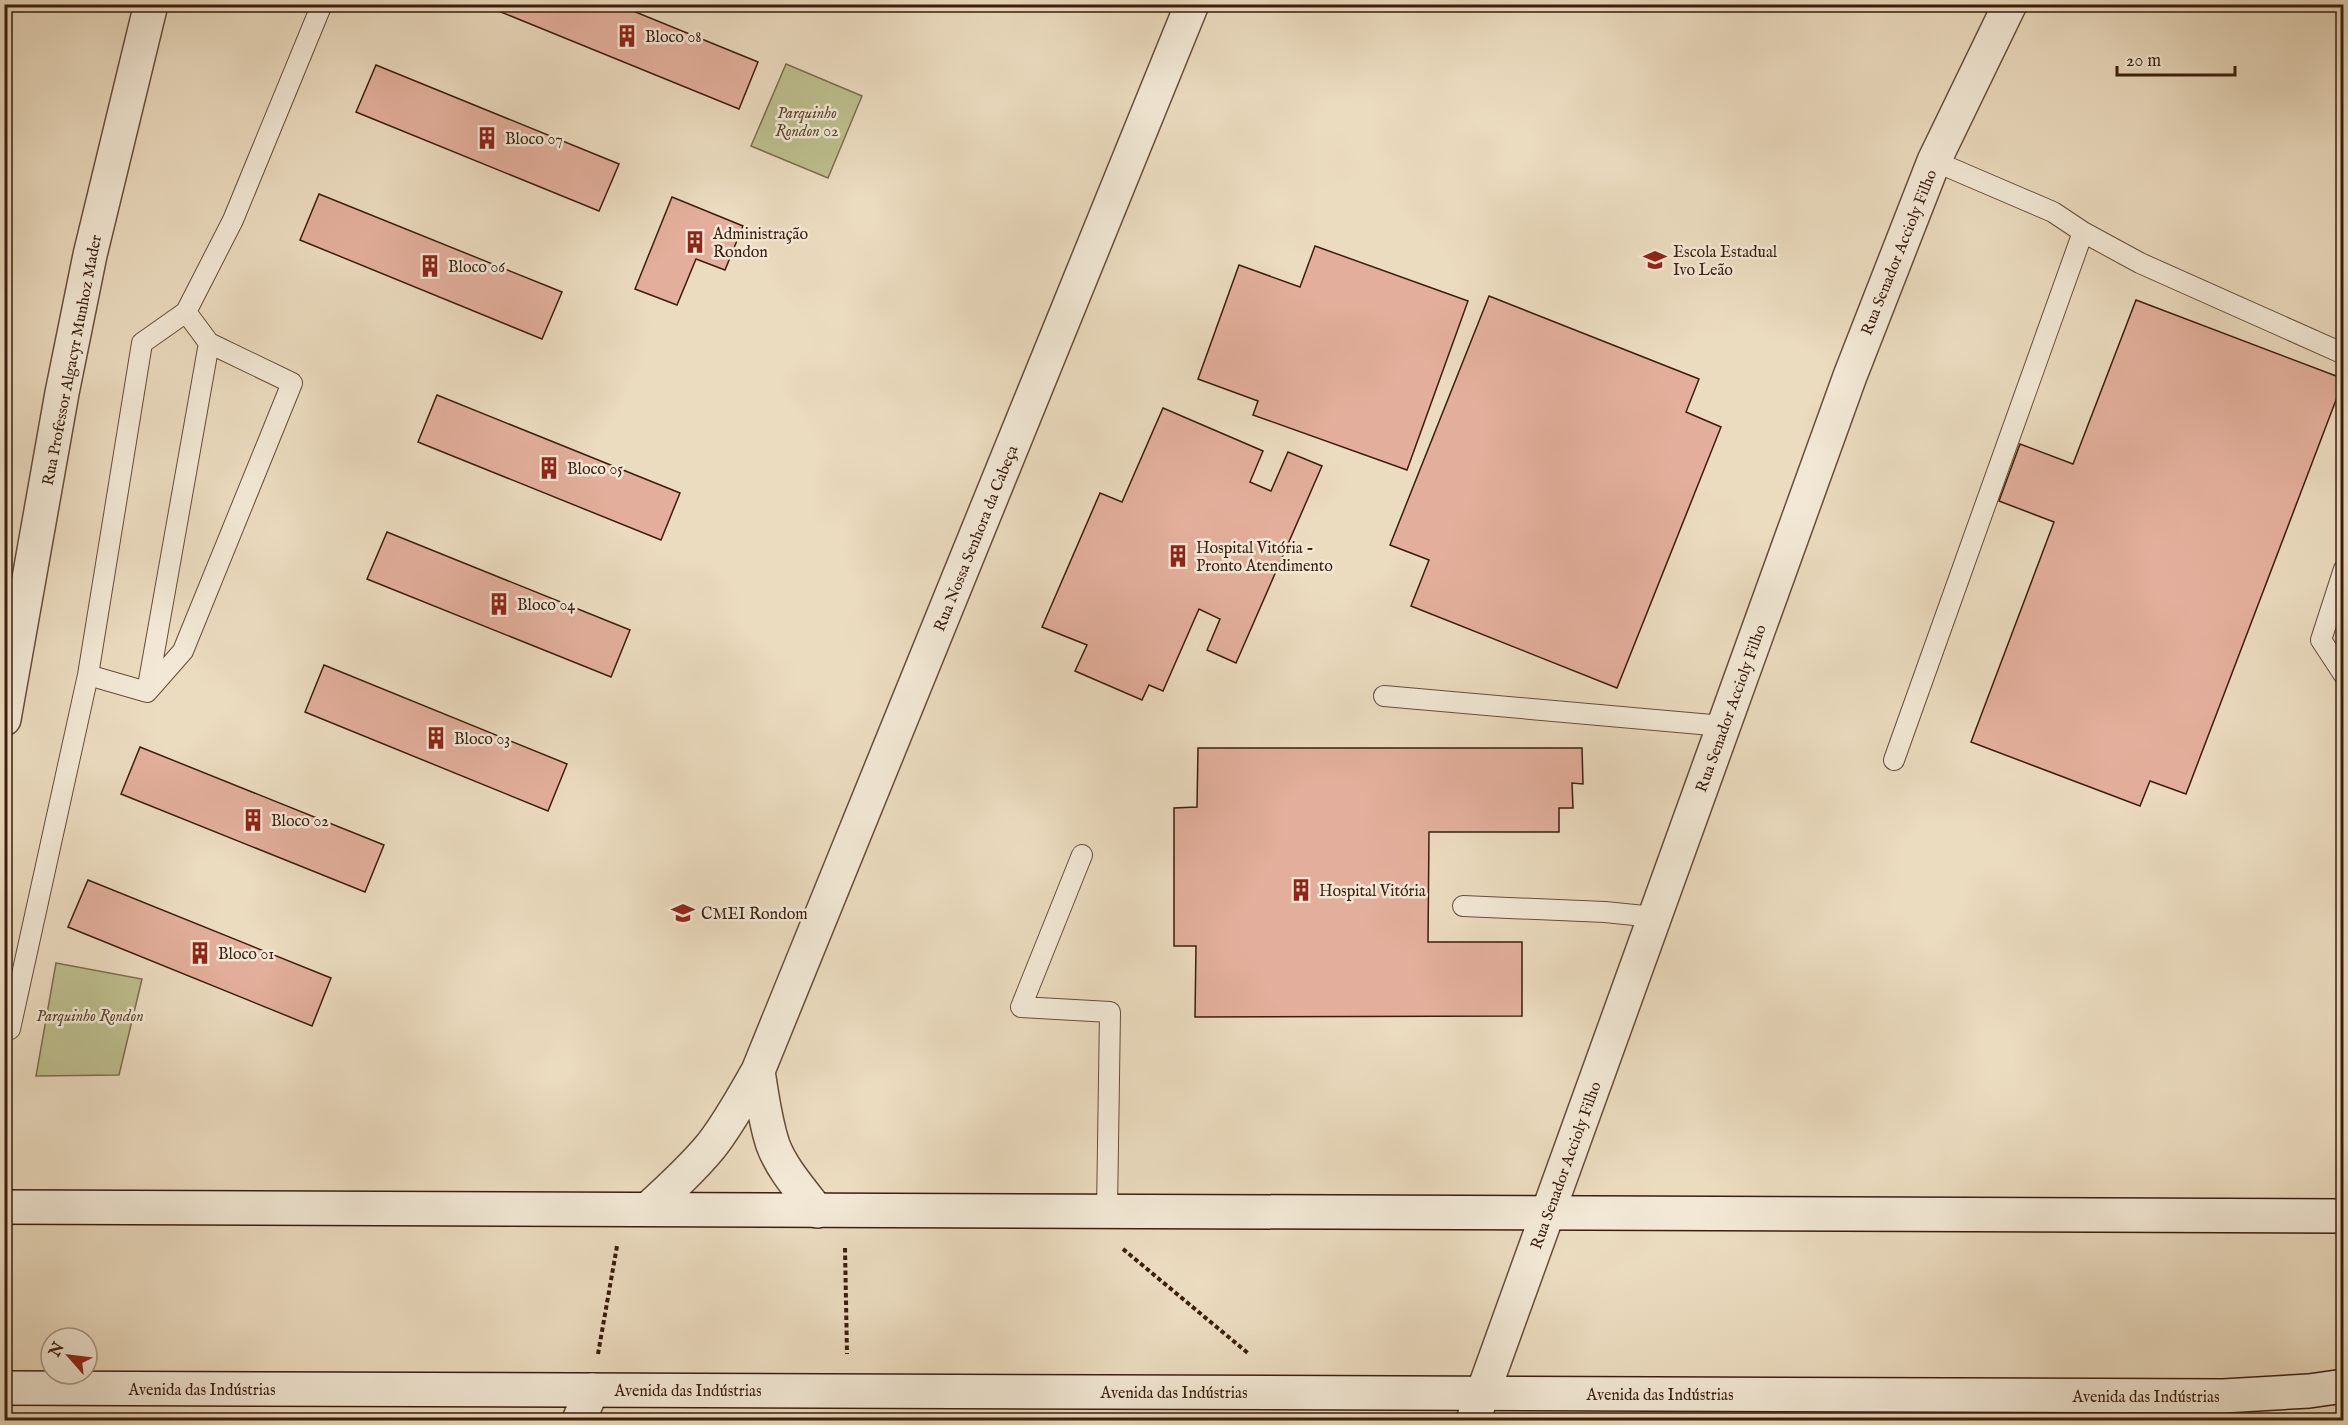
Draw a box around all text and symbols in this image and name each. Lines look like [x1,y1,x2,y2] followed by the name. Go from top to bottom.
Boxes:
[614,23,640,49] building icon: Bloco 08
[645,28,702,48] place label: Bloco 08
[2117,39,2236,77] scale bar
[2126,50,2161,73] text: 20 m
[775,104,839,142] park label: Parquinho Rondon 02
[474,125,500,151] building icon: Bloco 07
[505,130,563,150] place label: Bloco 07
[1857,167,1942,339] street label: Rua Senador Accioly Filho
[712,225,808,263] place label: Administração Rondon
[682,229,708,255] building icon: Administração Rondon
[39,233,107,487] street label: Rua Professor Algacyr Munhoz Mader
[1673,243,1778,281] place label: Escola Estadual Ivo Leão
[1642,247,1668,273] school or university icon: Escola Estadual Ivo Leão
[417,253,443,279] building icon: Bloco 06
[448,258,505,278] place label: Bloco 06
[930,443,1023,635] street label: Rua Nossa Senhora da Cabeça
[536,455,562,481] building icon: Bloco 05
[567,460,623,480] place label: Bloco 05
[1196,539,1333,577] place label: Hospital Vitória - Pronto Atendimento
[1165,543,1191,569] building icon: Hospital Vitória - Pronto Atendimento
[486,591,512,617] building icon: Bloco 04
[517,596,575,616] place label: Bloco 04
[1692,622,1772,795] street label: Rua Senador Accioly Filho
[423,725,449,751] building icon: Bloco 03
[454,730,510,750] place label: Bloco 03
[240,807,266,833] building icon: Bloco 02
[271,812,329,832] place label: Bloco 02
[1288,877,1314,903] building icon: Hospital Vitória
[1319,882,1426,902] place label: Hospital Vitória
[670,900,696,926] school or university icon: CMEI Rondom
[701,905,808,925] place label: CMEI Rondom
[187,940,213,966] building icon: Bloco 01
[218,945,274,965] place label: Bloco 01
[36,1007,144,1027] park label: Parquinho Rondon
[1527,1079,1607,1252] street label: Rua Senador Accioly Filho
[39,1326,99,1386] north arrow
[45,1339,70,1362] text: N
[127,1381,276,1401] street label: Avenida das Indústrias
[613,1382,762,1402] street label: Avenida das Indústrias
[1099,1384,1248,1404] street label: Avenida das Indústrias
[1585,1386,1734,1406] street label: Avenida das Indústrias
[2071,1388,2220,1408] street label: Avenida das Indústrias

